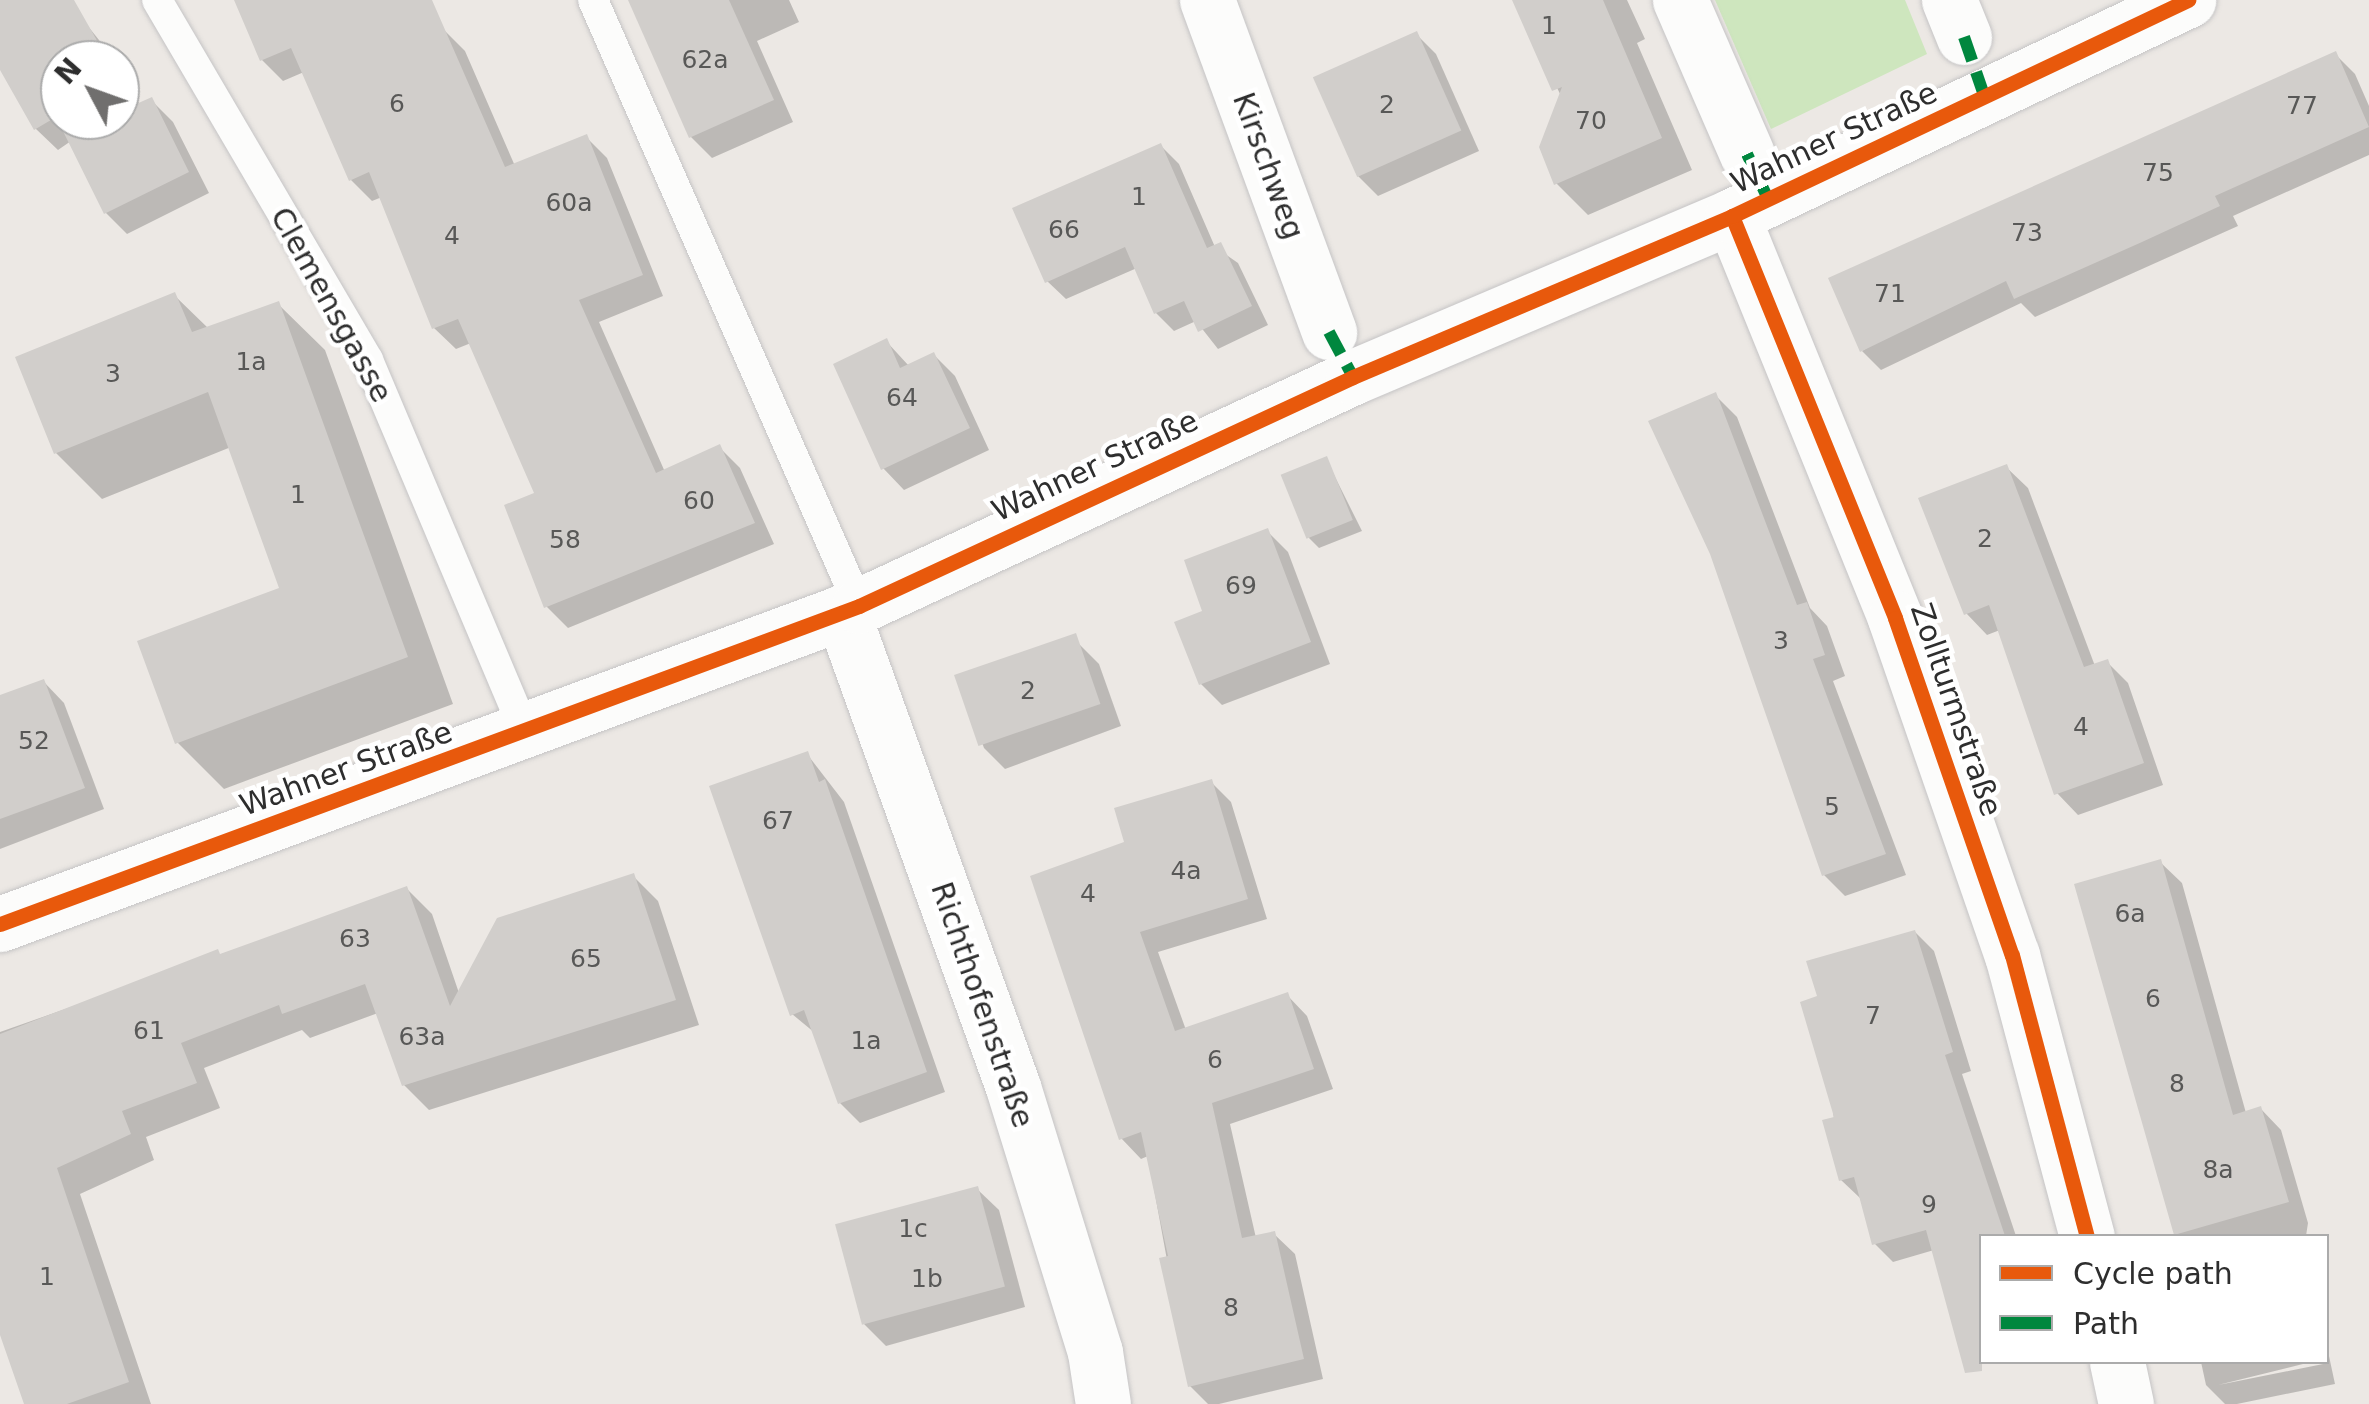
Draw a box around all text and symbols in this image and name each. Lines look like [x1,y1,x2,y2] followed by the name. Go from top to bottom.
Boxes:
[1541,11,1557,41] house number: 1
[40,40,140,140] north arrow
[681,45,729,75] house number: 62a
[48,52,89,91] text: N
[1725,74,1943,202] street label: Wahner Straße
[1225,88,1311,244] street label: Kirschweg
[389,89,405,119] house number: 6
[1379,90,1395,120] house number: 2
[2286,91,2318,121] house number: 77
[1575,106,1607,136] house number: 70
[2142,158,2174,188] house number: 75
[1131,182,1147,212] house number: 1
[545,188,593,218] house number: 60a
[263,201,399,409] street label: Clemensgasse
[1048,215,1080,245] house number: 66
[2011,218,2043,248] house number: 73
[444,221,460,251] house number: 4
[1874,279,1906,309] house number: 71
[235,347,267,377] house number: 1a
[105,359,121,389] house number: 3
[886,383,918,413] house number: 64
[986,402,1204,530] street label: Wahner Straße
[290,480,306,510] house number: 1
[683,486,715,516] house number: 60
[1977,524,1993,554] house number: 2
[549,525,581,555] house number: 58
[1225,571,1257,601] house number: 69
[1903,599,2009,821] street label: Zollturmstraße
[1773,626,1789,656] house number: 3
[1020,676,1036,706] house number: 2
[2073,712,2089,742] house number: 4
[235,714,457,824] street label: Wahner Straße
[18,726,50,756] house number: 52
[1824,792,1840,822] house number: 5
[762,806,794,836] house number: 67
[1170,856,1202,886] house number: 4a
[923,877,1041,1133] street label: Richthofenstraße
[1080,879,1096,909] house number: 4
[2114,899,2146,929] house number: 6a
[339,924,371,954] house number: 63
[570,944,602,974] house number: 65
[2145,984,2161,1014] house number: 6
[1865,1001,1881,1031] house number: 7
[133,1016,165,1046] house number: 61
[398,1022,446,1052] house number: 63a
[850,1026,882,1056] house number: 1a
[1207,1045,1223,1075] house number: 6
[2169,1069,2185,1099] house number: 8
[2202,1155,2234,1185] house number: 8a
[1921,1190,1937,1220] house number: 9
[898,1214,928,1244] house number: 1c
[1979,1234,2329,1364] legend
[2073,1256,2233,1291] text: Cycle path
[39,1262,55,1292] house number: 1
[911,1264,943,1294] house number: 1b
[1223,1293,1239,1323] house number: 8
[2073,1306,2139,1341] text: Path

